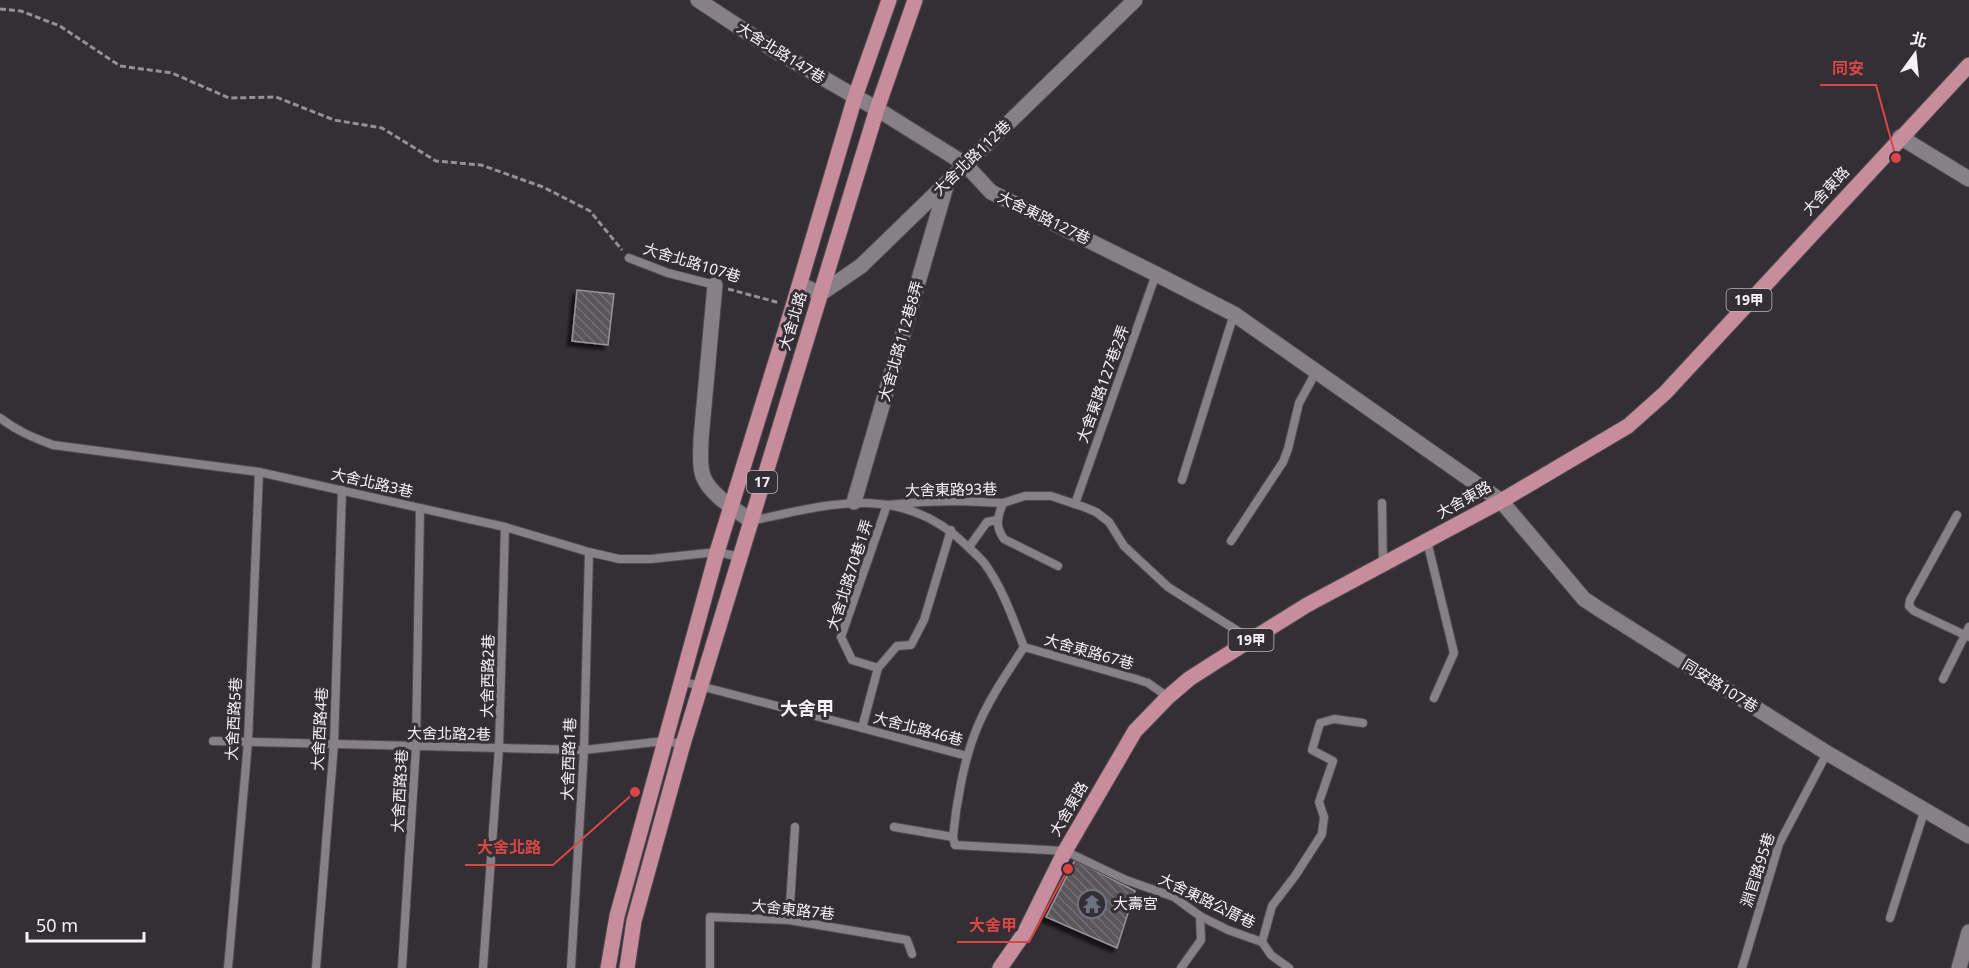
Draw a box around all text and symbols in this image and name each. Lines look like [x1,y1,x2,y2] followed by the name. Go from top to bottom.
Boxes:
[734,17,830,87] street label: 大舍北路147巷
[1885,24,1945,84] north arrow
[1908,27,1929,52] text: 北
[1820,51,1876,85] callout: 同安
[1832,57,1864,79] text: 同安
[928,115,1014,199] street label: 大舍北路112巷
[1797,162,1853,219] street label: 大舍東路
[995,186,1094,248] street label: 大舍東路127巷
[641,238,743,286] street label: 大舍北路107巷
[873,278,927,403] street label: 大舍北路112巷8弄
[774,289,810,352] street label: 大舍北路
[1726,289,1772,311] road number: 19甲
[1071,322,1133,445] street label: 大舍東路127巷2弄
[329,463,415,501] street label: 大舍北路3巷
[747,471,777,493] road number: 17
[1432,476,1495,522] street label: 大舍東路
[905,478,997,500] street label: 大舍東路93巷
[822,517,876,633] street label: 大舍北路70巷1弄
[1042,629,1136,673] street label: 大舍東路67巷
[1228,629,1274,651] road number: 19甲
[476,634,498,718] street label: 大舍西路2巷
[1679,654,1762,716] street label: 同安路107巷
[221,677,245,761] street label: 大舍西路5巷
[307,687,331,771] street label: 大舍西路4巷
[780,696,834,720] district label: 大舍甲
[871,706,965,750] street label: 大舍北路46巷
[557,717,579,801] street label: 大舍西路1巷
[407,722,491,744] street label: 大舍北路2巷
[387,749,411,833] street label: 大舍西路3巷
[1044,778,1092,839] street label: 大舍東路
[1736,830,1778,909] street label: 淵官路95巷
[465,831,553,865] callout: 大舍北路
[477,836,541,858] text: 大舍北路
[1156,868,1259,932] street label: 大舍東路公厝巷
[1076,888,1108,920] temple icon: 大壽宮
[1113,893,1158,913] place label: 大壽宮
[750,895,836,923] street label: 大舍東路7巷
[27,905,144,943] scale bar
[957,908,1029,942] callout: 大舍甲
[36,913,78,937] text: 50 m
[969,914,1017,936] text: 大舍甲

